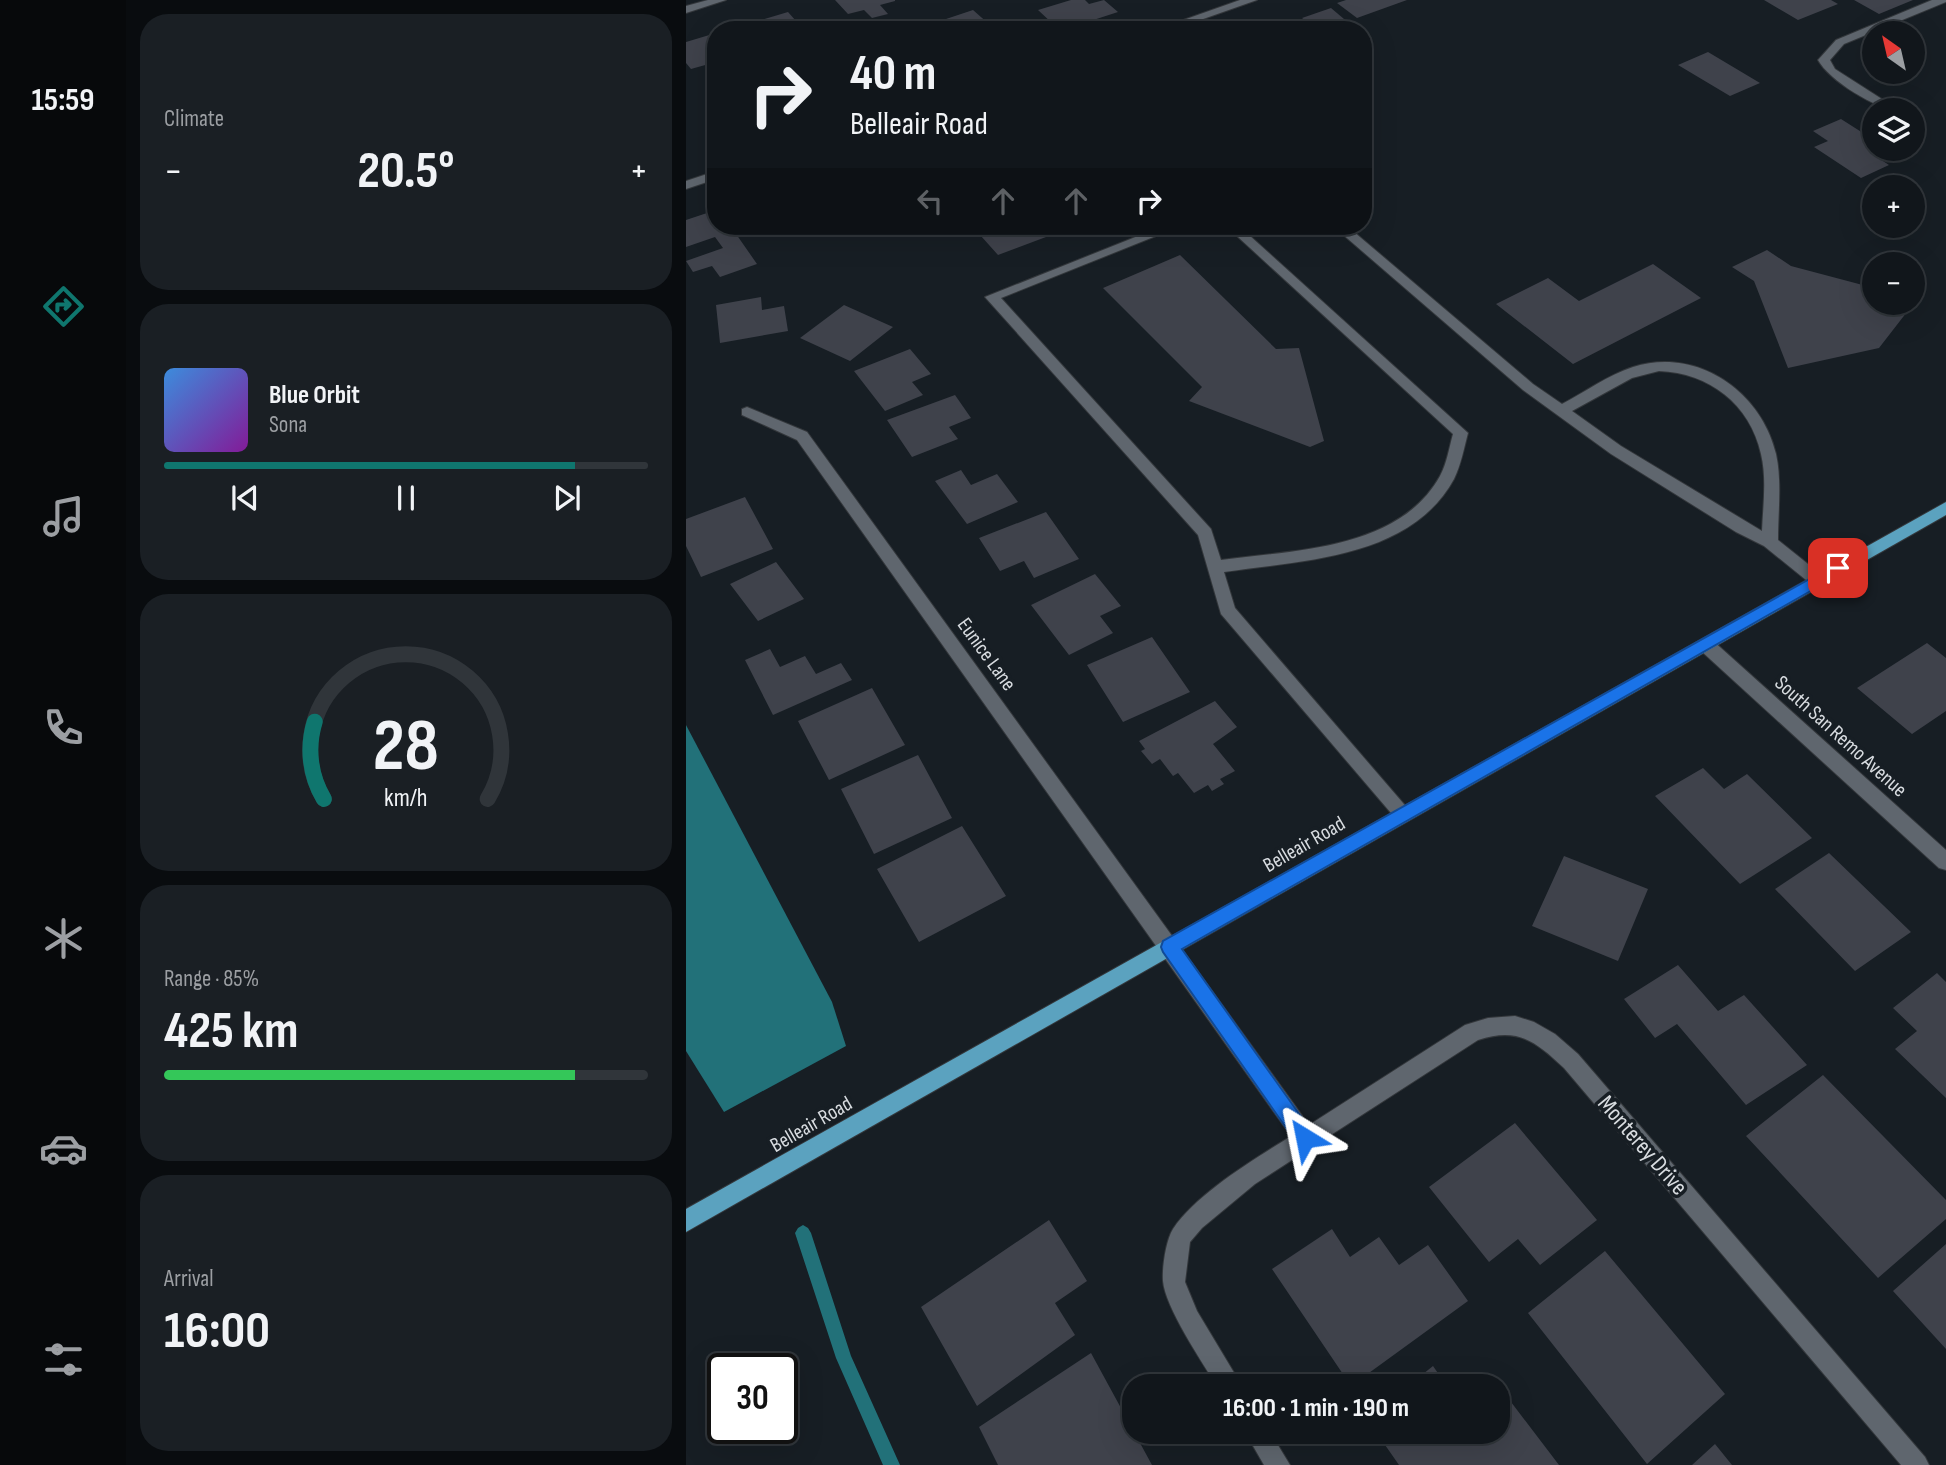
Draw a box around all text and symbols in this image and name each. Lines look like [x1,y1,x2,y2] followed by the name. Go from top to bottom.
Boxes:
[1862,21,1925,84] north arrow
[1862,21,1925,315] map controls
[850,45,936,104] text: 40 m
[735,49,826,140] icon: right
[31,81,95,120] text: 15:59
[1862,98,1925,161] button: layers
[164,105,224,133] text: Climate
[850,105,988,144] text: Belleair Road
[357,140,455,203] text: 20.5°
[164,149,183,194] text: −
[629,149,648,194] text: +
[1862,175,1925,238] button: +
[911,182,949,220] icon: left
[984,182,1022,220] icon: ahead
[1057,182,1095,220] icon: ahead
[1130,182,1168,220] icon: right
[1862,252,1925,315] button: −
[39,282,88,331] icon: directions
[269,380,360,411] text: Blue Orbit
[269,411,307,439] text: Sona
[226,479,264,517] icon: previous
[387,479,425,517] icon: pause
[548,479,586,517] icon: next
[39,492,88,541] icon: music
[1808,538,1868,598] pin
[1819,549,1857,587] icon: arrive
[952,613,1021,696] street label: Eunice Lane
[1769,670,1912,802] street label: South San Remo Avenue
[39,703,88,752] icon: phone
[373,703,439,791] text: 28
[384,782,428,813] text: km/h
[1259,811,1350,878] street label: Belleair Road
[39,914,88,963] icon: climate
[164,965,259,993] text: Range · 85%
[164,1000,298,1063] text: 425 km
[1592,1090,1694,1201] street label: Monterey Drive
[766,1091,857,1158] street label: Belleair Road
[1268,1101,1342,1175] position arrow
[39,1124,88,1173] icon: car
[164,1265,213,1293] text: Arrival
[164,1300,270,1363] text: 16:00
[39,1335,88,1384] icon: filters
[707,1353,798,1444] speed limit sign: 30
[1223,1393,1409,1424] text: 16:00 · 1 min · 190 m

